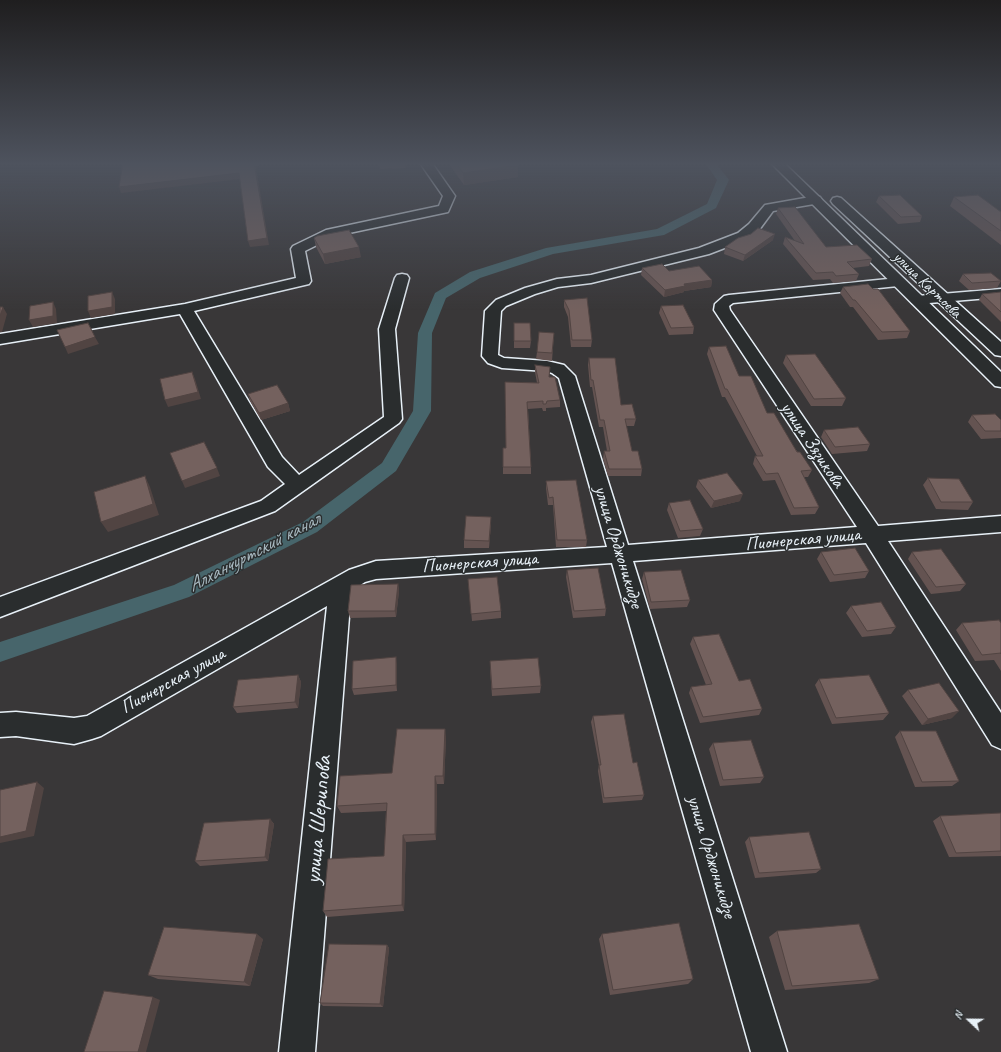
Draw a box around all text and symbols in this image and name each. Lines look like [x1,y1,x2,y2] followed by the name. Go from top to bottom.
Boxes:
[889,248,965,322] street label: улица Картоева
[775,398,849,492] street label: улица Зязикова
[589,483,647,611] street label: улица Орджоникидзе
[184,508,324,598] water label: Алханчуртский канал
[744,524,862,556] street label: Пионерская улица
[421,548,539,578] street label: Пионерская улица
[117,643,229,719] street label: Пионерская улица
[300,755,338,885] street label: улица Шерипова
[682,793,740,921] street label: улица Орджоникидзе
[949,1000,989,1040] north arrow
[950,1010,966,1021] text: N

